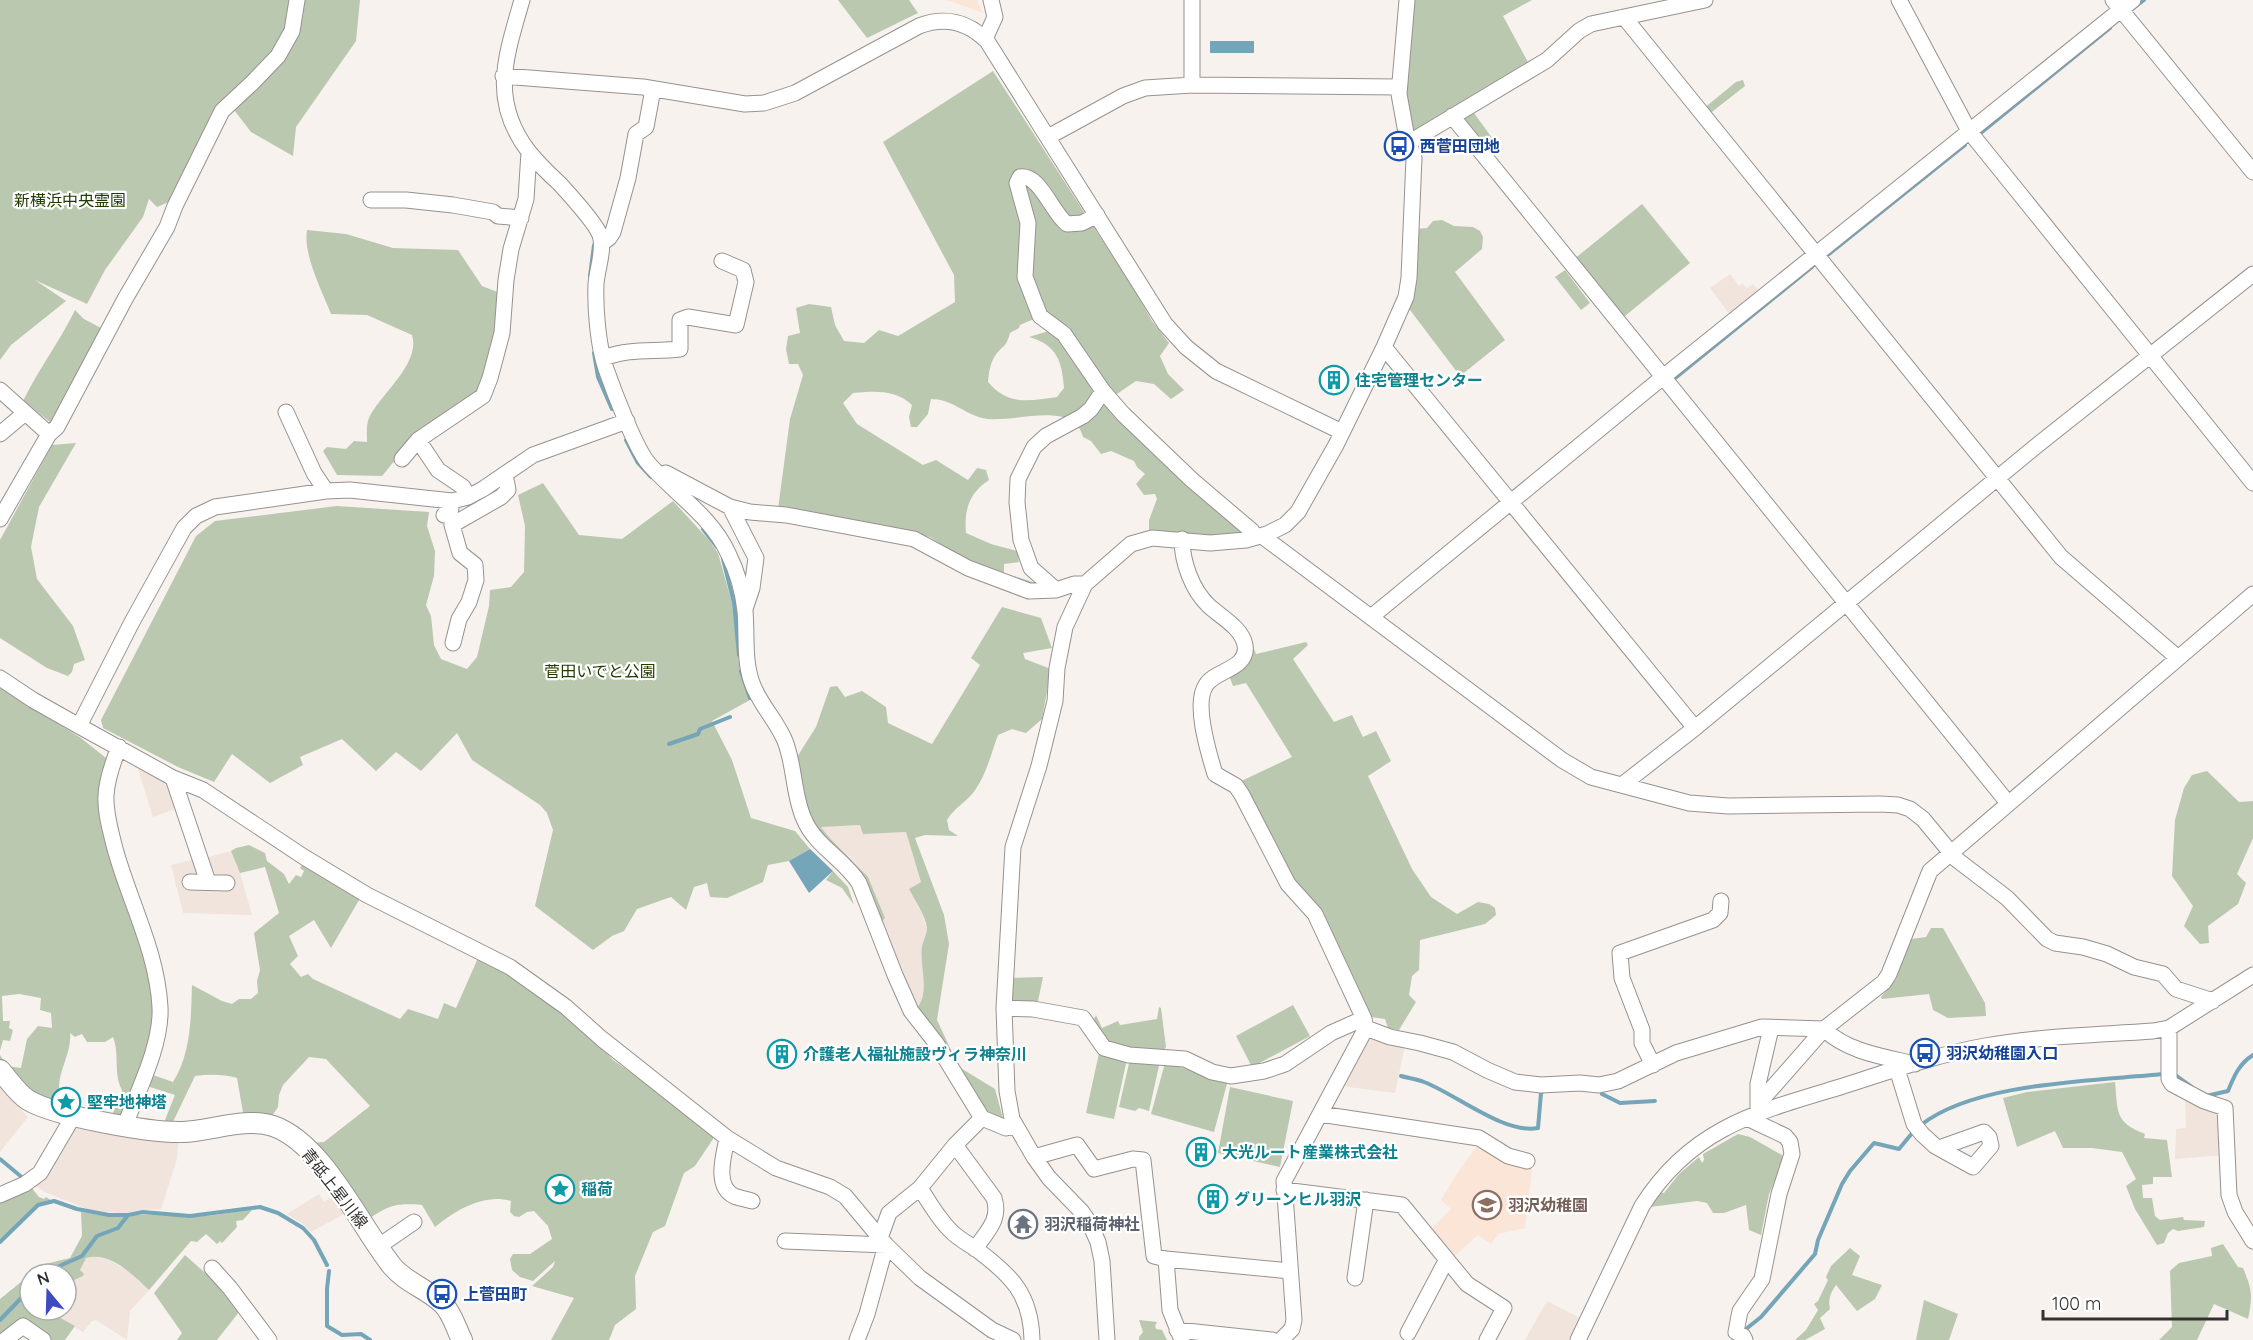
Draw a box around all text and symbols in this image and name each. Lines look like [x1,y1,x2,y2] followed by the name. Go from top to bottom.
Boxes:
[1383,130,1415,162] bus stop icon: 西菅田団地
[1420,136,1500,156] place label: 西菅田団地
[14,190,126,210] park label: 新横浜中央霊園
[1318,364,1350,396] building icon: 住宅管理センター
[1354,370,1483,390] place label: 住宅管理センター
[544,661,656,681] park label: 菅田いでと公園
[1909,1037,1941,1069] bus stop icon: 羽沢幼稚園入口
[766,1038,798,1070] building icon: 介護老人福祉施設ヴィラ神奈川
[1946,1043,2058,1063] place label: 羽沢幼稚園入口
[803,1044,1027,1064] place label: 介護老人福祉施設ヴィラ神奈川
[50,1086,82,1118] place icon: 堅牢地神塔
[87,1092,167,1112] place label: 堅牢地神塔
[1185,1136,1217,1168] building icon: 大光ルート産業株式会社
[1222,1142,1398,1162] place label: 大光ルート産業株式会社
[298,1144,372,1232] street label: 青砥上星川線
[544,1173,576,1205] place icon: 稲荷
[581,1179,613,1199] place label: 稲荷
[1197,1183,1229,1215] building icon: グリーンヒル羽沢
[1234,1189,1361,1209] place label: グリーンヒル羽沢
[1471,1189,1503,1221] school or university icon: 羽沢幼稚園
[1508,1195,1588,1215] place label: 羽沢幼稚園
[1007,1208,1039,1240] temple icon: 羽沢稲荷神社
[1044,1214,1140,1234] place label: 羽沢稲荷神社
[18,1262,78,1322] north arrow
[34,1266,52,1289] text: N
[426,1278,458,1310] bus stop icon: 上菅田町
[2043,1283,2228,1321] scale bar
[463,1284,527,1304] place label: 上菅田町
[2052,1292,2101,1315] text: 100 m

